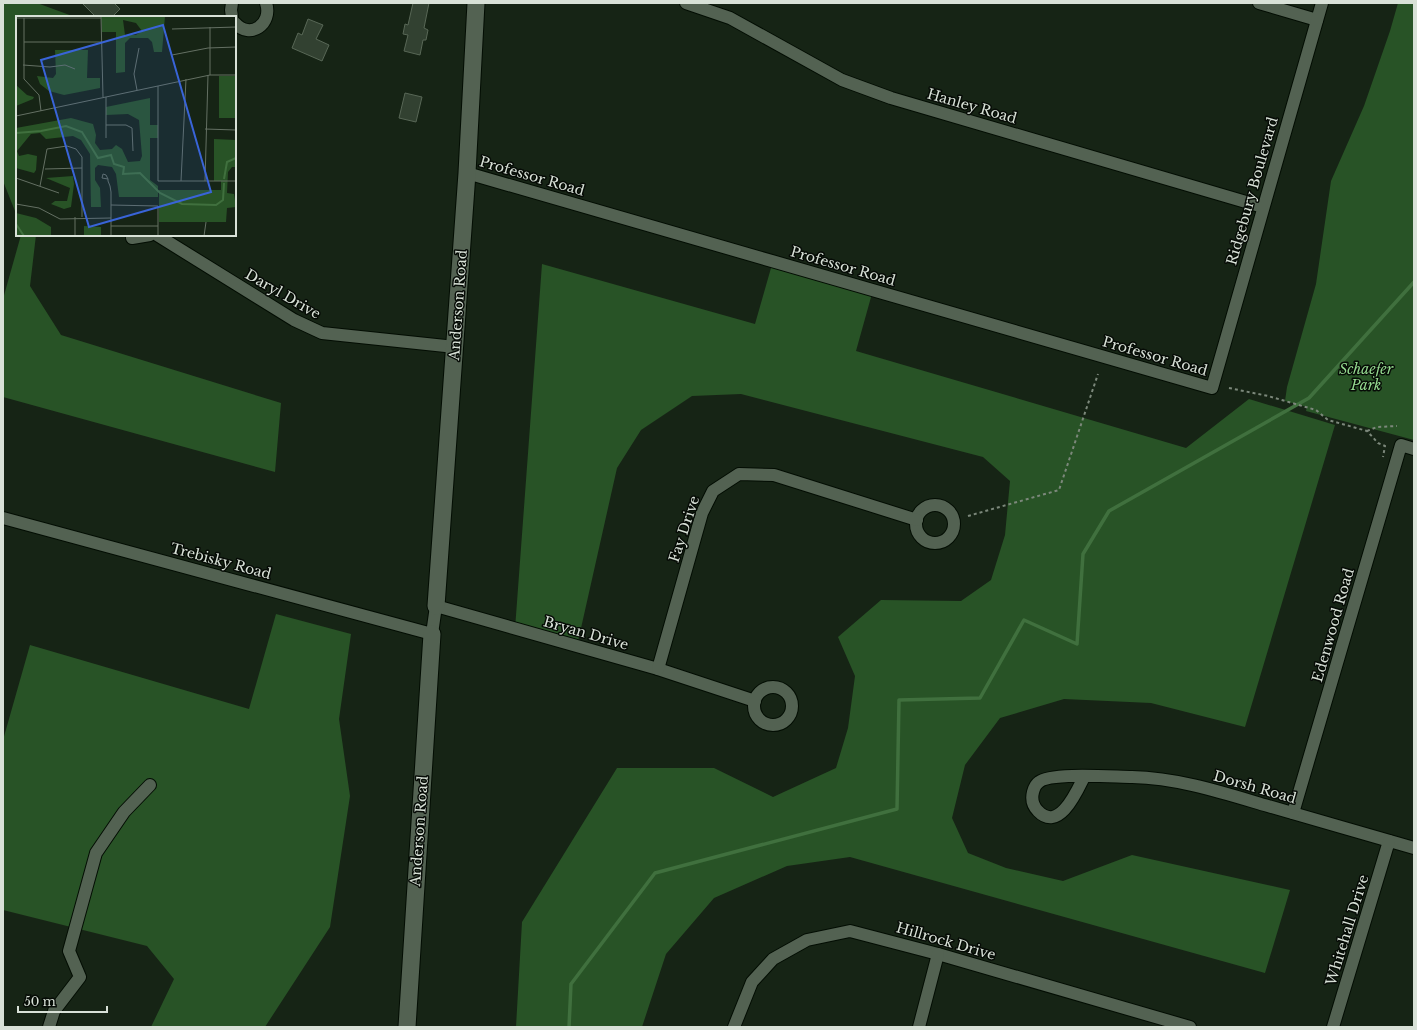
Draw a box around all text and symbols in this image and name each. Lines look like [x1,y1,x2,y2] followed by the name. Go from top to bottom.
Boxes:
[16,16,236,236] inset map
[925,85,1019,128] street label: Hanley Road
[1222,114,1282,267] street label: Ridgebury Boulevard
[477,152,587,200] street label: Professor Road
[788,242,898,290] street label: Professor Road
[445,248,471,362] street label: Anderson Road
[242,265,324,323] street label: Daryl Drive
[1100,332,1210,380] street label: Professor Road
[1339,360,1394,394] park label: Schaefer Park
[665,493,703,565] street label: Fay Drive
[169,539,274,583] street label: Trebisky Road
[1308,565,1358,684] street label: Edenwood Road
[541,612,631,654] street label: Bryan Drive
[1211,767,1299,808] street label: Dorsh Road
[406,774,432,888] street label: Anderson Road
[1321,872,1372,989] street label: Whitehall Drive
[894,918,998,964] street label: Hillrock Drive
[18,988,107,1014] scale bar
[24,994,56,1009] text: 50 m

